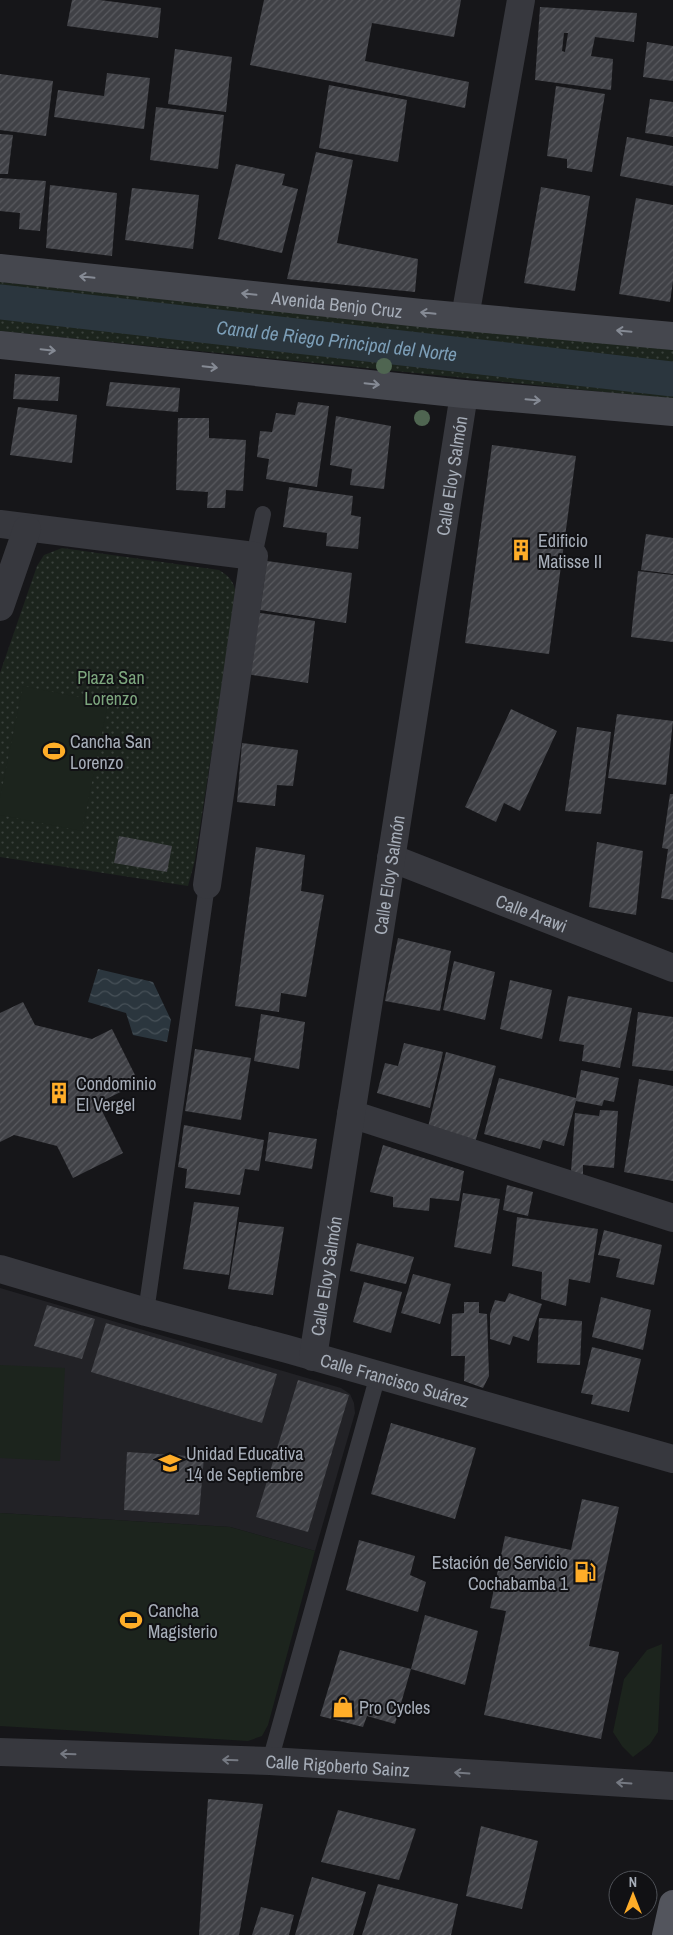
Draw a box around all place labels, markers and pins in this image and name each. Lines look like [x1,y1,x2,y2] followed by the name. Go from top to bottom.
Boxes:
[538,528,602,574] place label: Edificio Matisse II
[508,537,534,563] building icon: Edificio Matisse II
[70,729,151,775] place label: Cancha San Lorenzo
[41,738,67,764] sports icon: Cancha San Lorenzo
[76,1071,156,1117] place label: Condominio El Vergel
[46,1080,72,1106] building icon: Condominio El Vergel
[186,1441,303,1487] place label: Unidad Educativa 14 de Septiembre
[157,1450,183,1476] school or university icon: Unidad Educativa 14 de Septiembre
[432,1550,569,1596] place label: Estación de Servicio Cochabamba 1
[572,1559,598,1585] fuel station icon: Estación de Servicio Cochabamba 1
[148,1598,218,1644] place label: Cancha Magisterio
[118,1607,144,1633] sports icon: Cancha Magisterio
[330,1694,356,1720] shop icon: Pro Cycles
[359,1695,430,1720] place label: Pro Cycles

